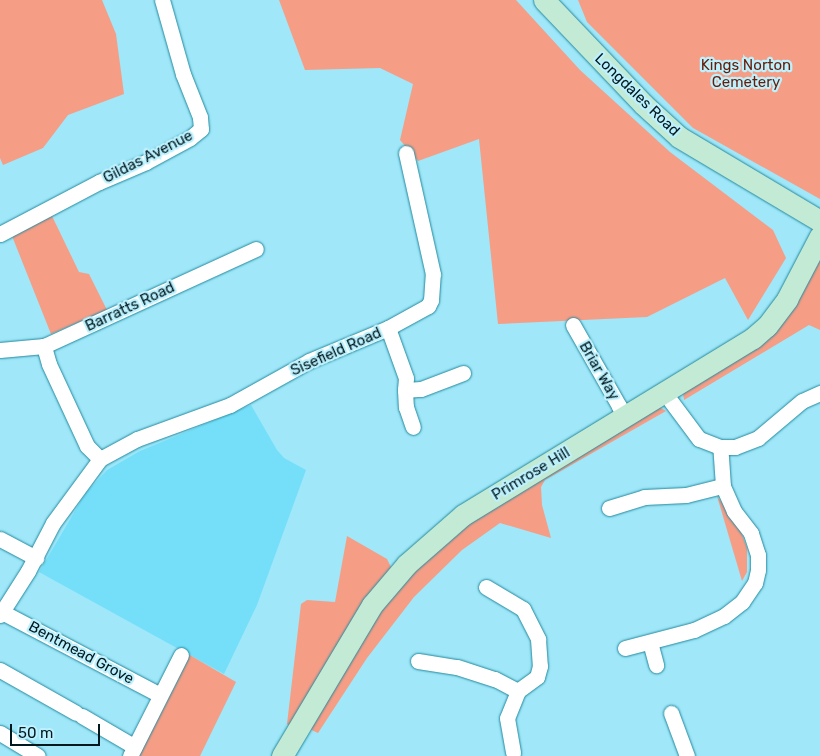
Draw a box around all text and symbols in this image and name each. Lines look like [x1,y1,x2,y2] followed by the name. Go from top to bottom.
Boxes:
[591,50,683,140] street label: Longdales Road
[701,56,791,91] park label: Kings Norton Cemetery
[100,127,196,187] street label: Gildas Avenue
[83,278,177,336] street label: Barratts Road
[288,324,384,380] street label: Sisefield Road
[575,338,623,404] street label: Briar Way
[489,444,573,504] street label: Primrose Hill
[25,618,137,688] street label: Bentmead Grove
[12,714,102,746] scale bar
[18,724,53,742] text: 50 m

